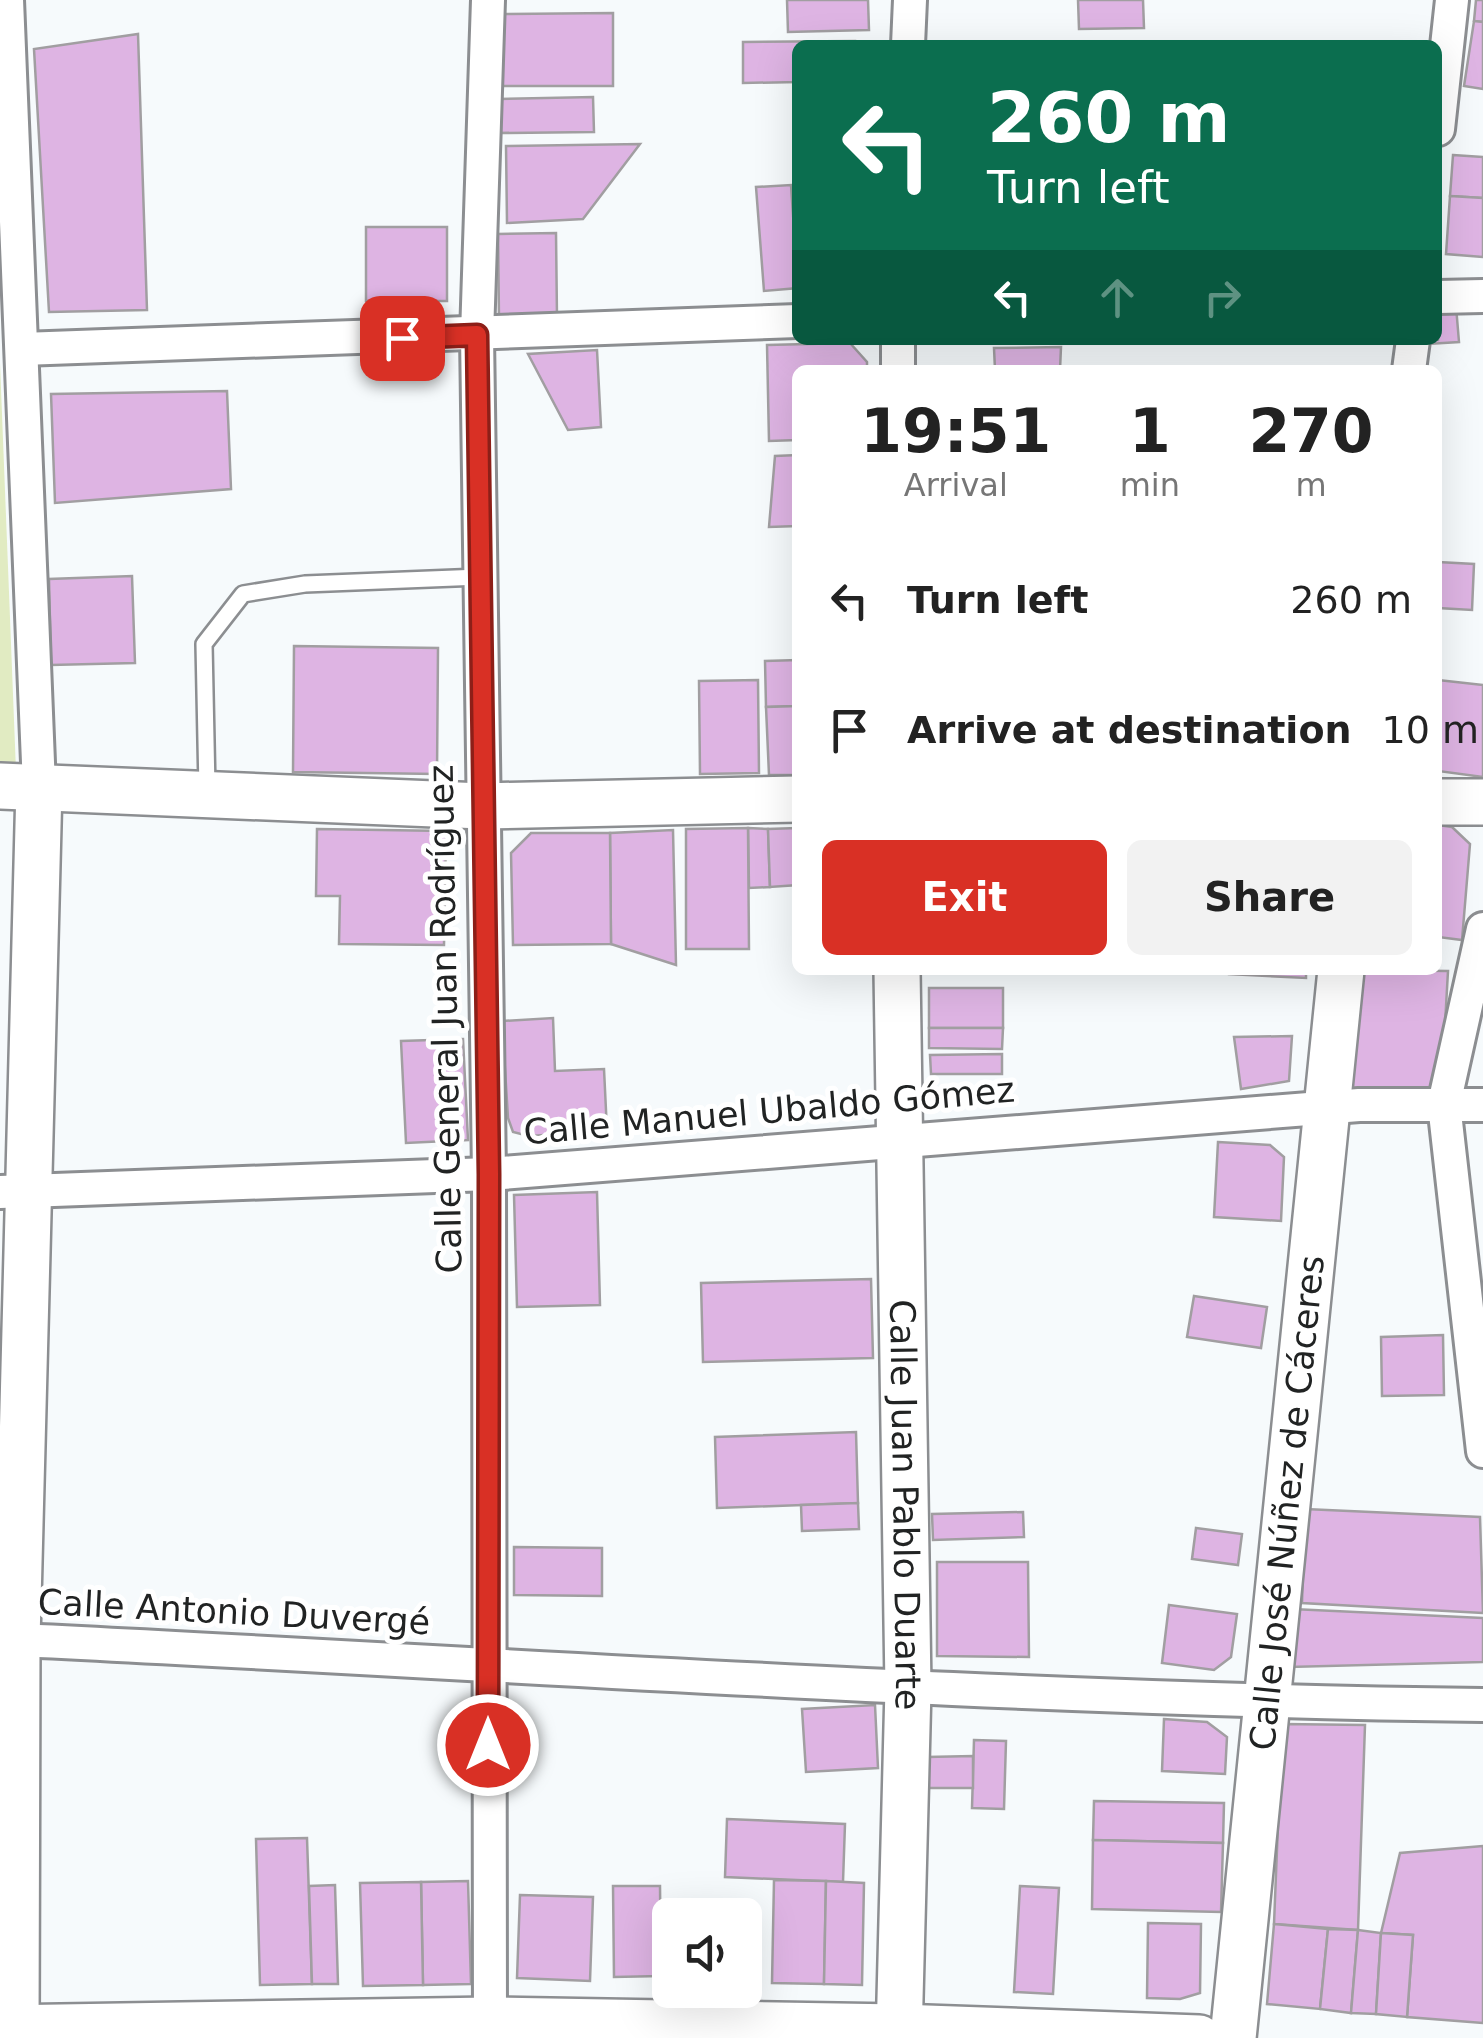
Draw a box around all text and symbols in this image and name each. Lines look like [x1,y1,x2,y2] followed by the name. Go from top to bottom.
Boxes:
[987,77,1230,159] text: 260 m
[822,80,952,210] icon: left
[987,161,1170,214] text: Turn left
[985,270,1040,325] icon: left
[1090,270,1145,325] icon: ahead
[1195,270,1250,325] icon: right
[360,296,445,381] pin
[375,311,430,366] icon: arrive
[860,396,1051,466] text: 19:51
[1129,396,1171,466] text: 1
[1248,396,1374,466] text: 270
[904,466,1008,504] text: Arrival
[1120,466,1180,504] text: min
[1295,466,1327,504] text: m
[822,573,877,628] icon: left
[907,578,1088,622] text: Turn left
[1290,578,1412,622] text: 260 m
[822,703,877,758] icon: arrive
[907,708,1352,752] text: Arrive at destination
[1382,708,1479,752] text: 10 m
[421,764,469,1274] street label: Calle General Juan Rodríguez
[822,840,1107,955] button: Exit
[1127,840,1412,955] button: Share
[522,1070,1016,1152] street label: Calle Manuel Ubaldo Gómez
[1242,1253,1332,1752] street label: Calle José Núñez de Cáceres
[882,1299,928,1711] street label: Calle Juan Pablo Duarte
[37,1582,431,1642] street label: Calle Antonio Duvergé
[436,1693,540,1797] position arrow
[652,1898,762,2008] map controls
[652,1898,762,2008] button: sound

